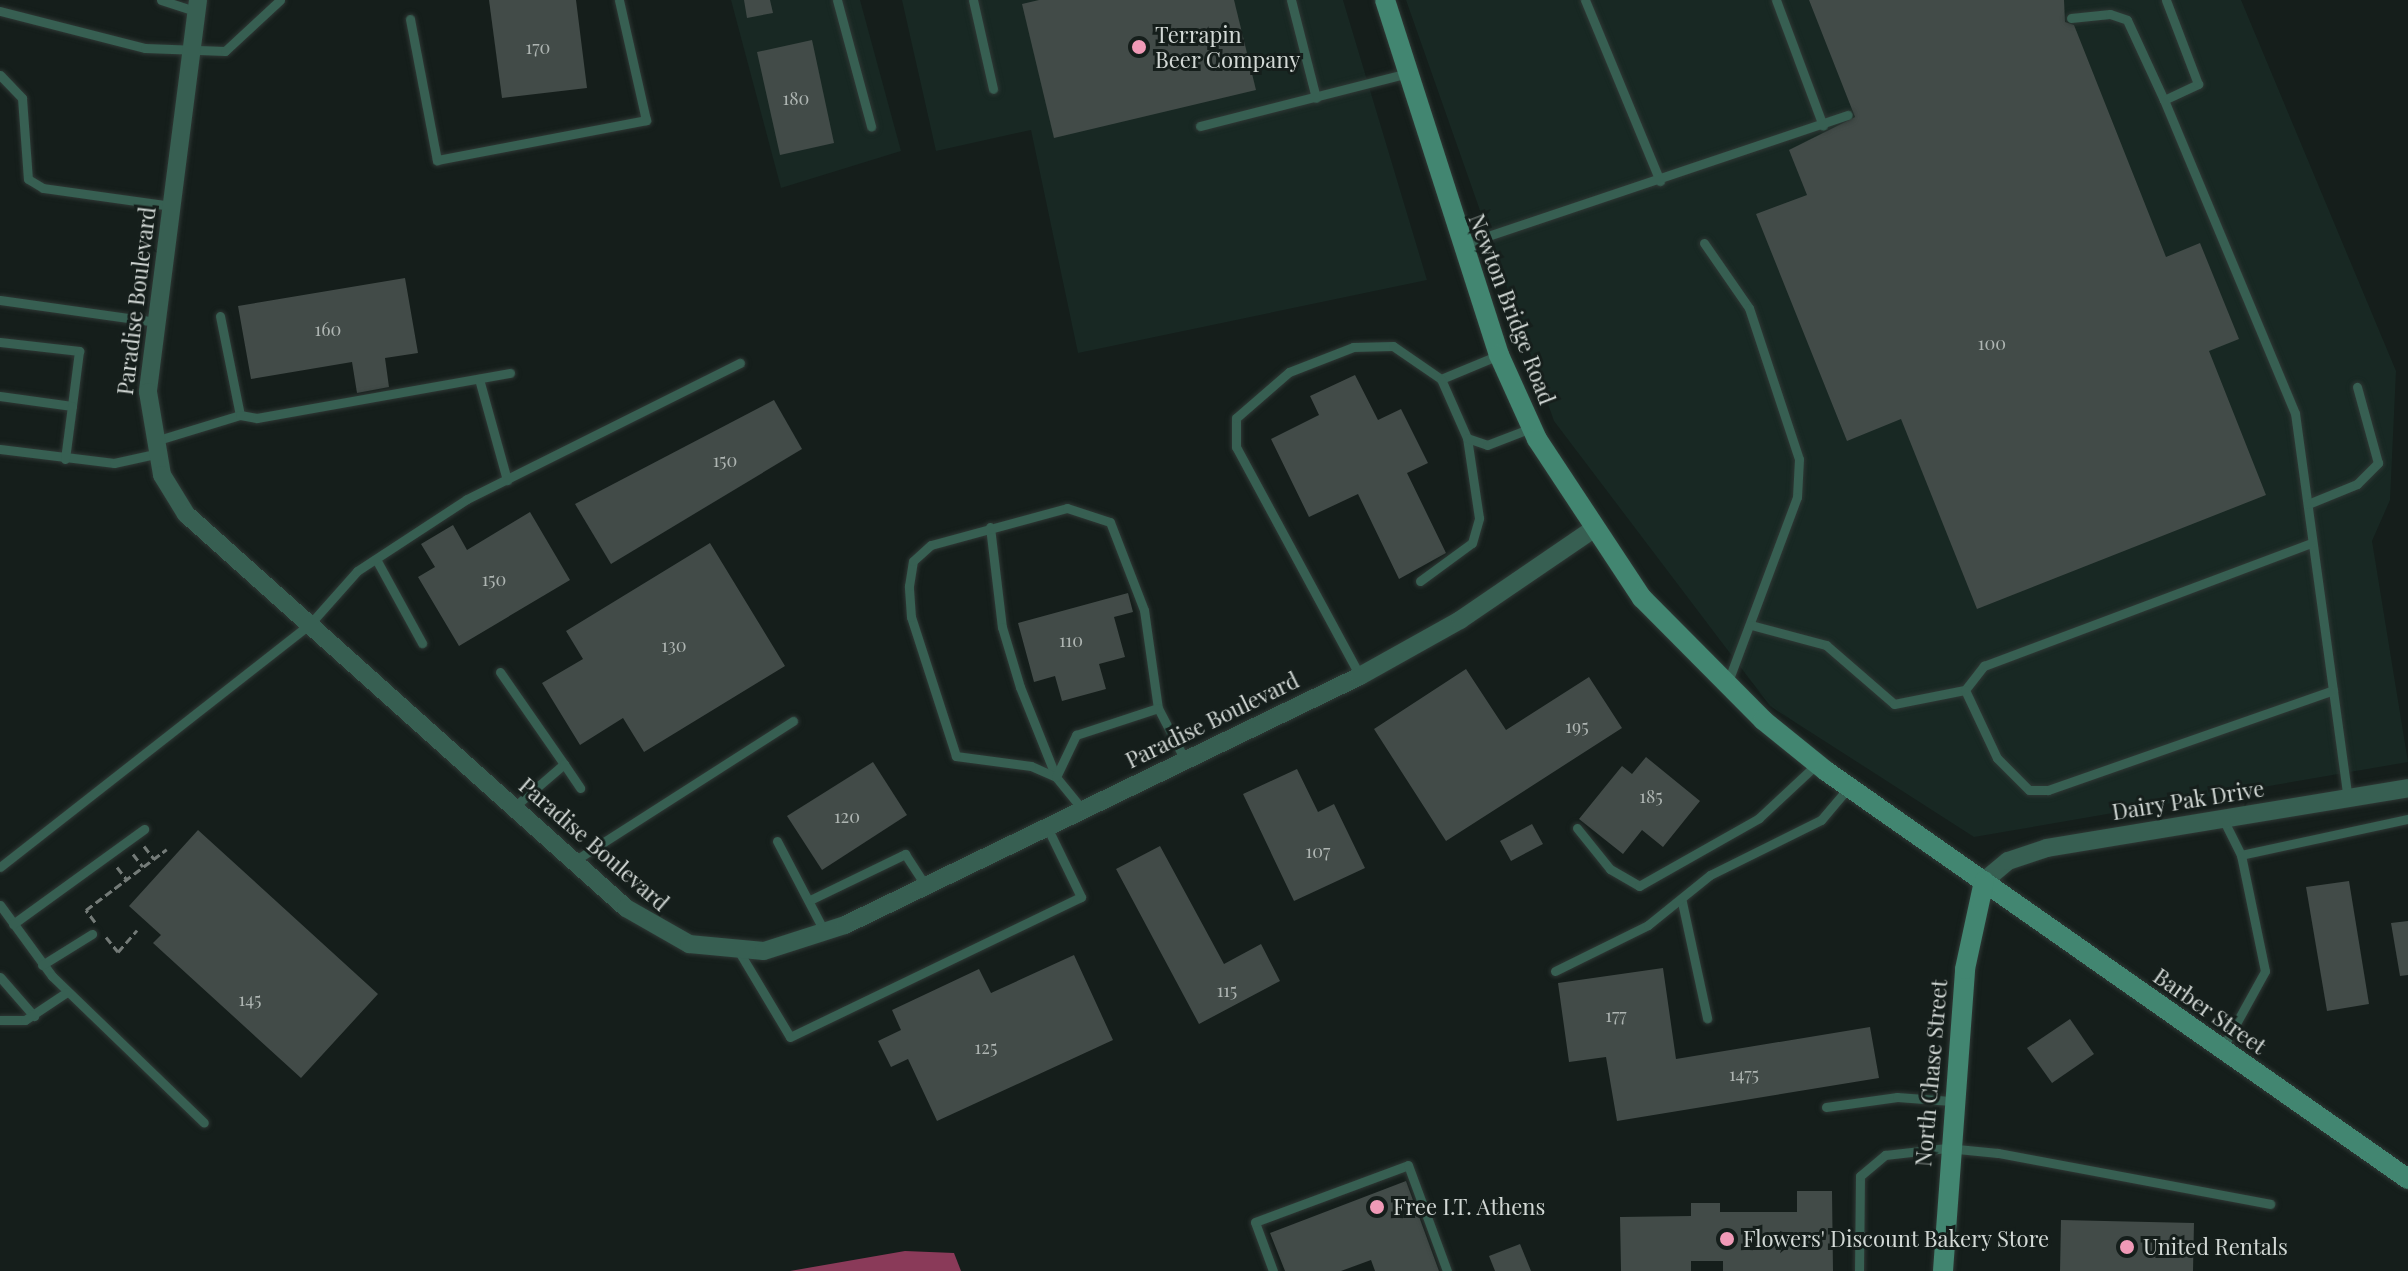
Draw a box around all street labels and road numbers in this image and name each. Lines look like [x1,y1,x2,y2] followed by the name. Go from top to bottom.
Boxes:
[111,205,161,397] street label: Paradise Boulevard
[1463,210,1561,408] street label: Newton Bridge Road
[1121,667,1303,773] street label: Paradise Boulevard
[514,772,674,916] street label: Paradise Boulevard
[2110,775,2266,825] street label: Dairy Pak Drive
[2148,962,2272,1060] street label: Barber Street
[1910,978,1952,1168] street label: North Chase Street

